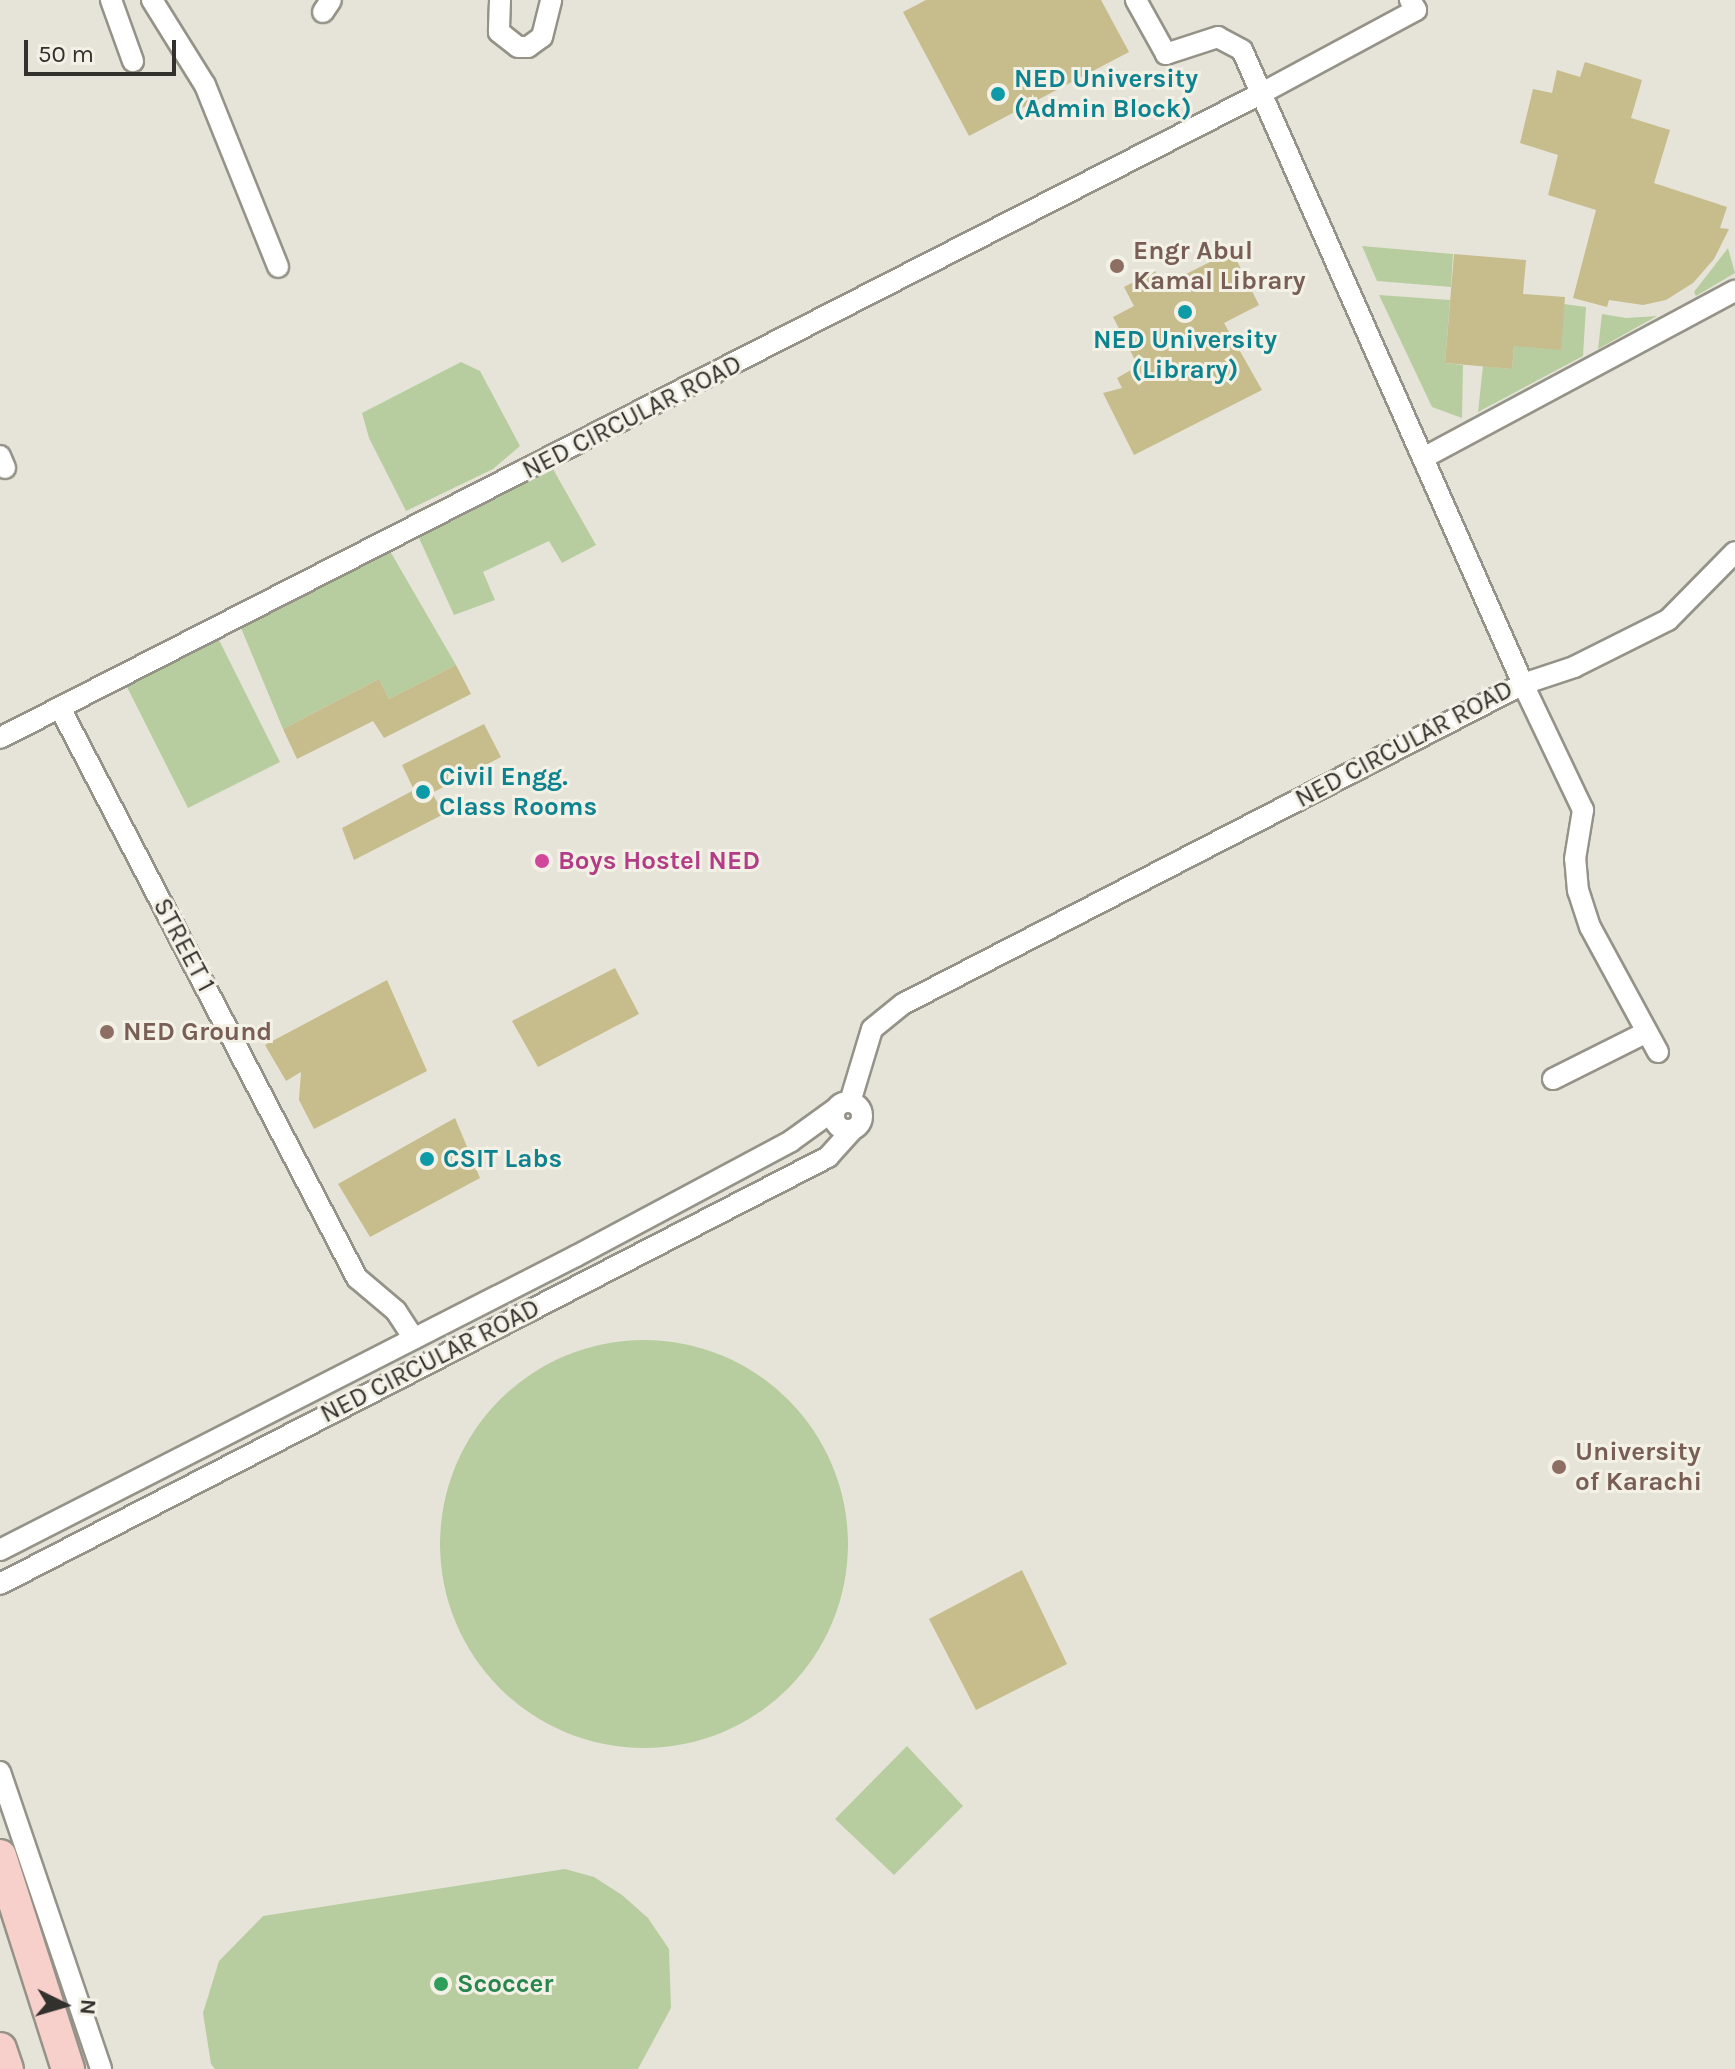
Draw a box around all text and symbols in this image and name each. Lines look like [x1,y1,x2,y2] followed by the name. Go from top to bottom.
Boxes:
[28,24,180,74] scale bar
[38,40,94,68] text: 50 m
[1014,63,1198,124] place label: NED University (Admin Block)
[989,85,1007,103] marker: NED University (Admin Block)
[1133,235,1306,296] place label: Engr Abul Kamal Library
[1108,257,1126,275] marker: Engr Abul Kamal Library
[1176,303,1194,321] marker: NED University (Library)
[1093,324,1277,386] place label: NED University (Library)
[517,348,747,486] street label: NED CIRCULAR ROAD
[1290,673,1518,815] street label: NED CIRCULAR ROAD
[439,761,597,822] place label: Civil Engg. Class Rooms
[414,783,432,801] marker: Civil Engg. Class Rooms
[558,845,760,877] place label: Boys Hostel NED
[533,852,551,870] marker: Boys Hostel NED
[146,893,222,997] street label: STREET 1
[123,1016,272,1048] place label: NED Ground
[98,1023,116,1041] marker: NED Ground
[443,1143,562,1175] place label: CSIT Labs
[418,1150,436,1168] marker: CSIT Labs
[315,1292,545,1430] street label: NED CIRCULAR ROAD
[1575,1436,1702,1498] place label: University of Karachi
[1550,1458,1568,1476] marker: University of Karachi
[24,1965,104,2045] north arrow
[457,1968,554,2000] place label: Scoccer
[432,1975,450,1993] marker: Scoccer
[74,1998,102,2016] text: N

